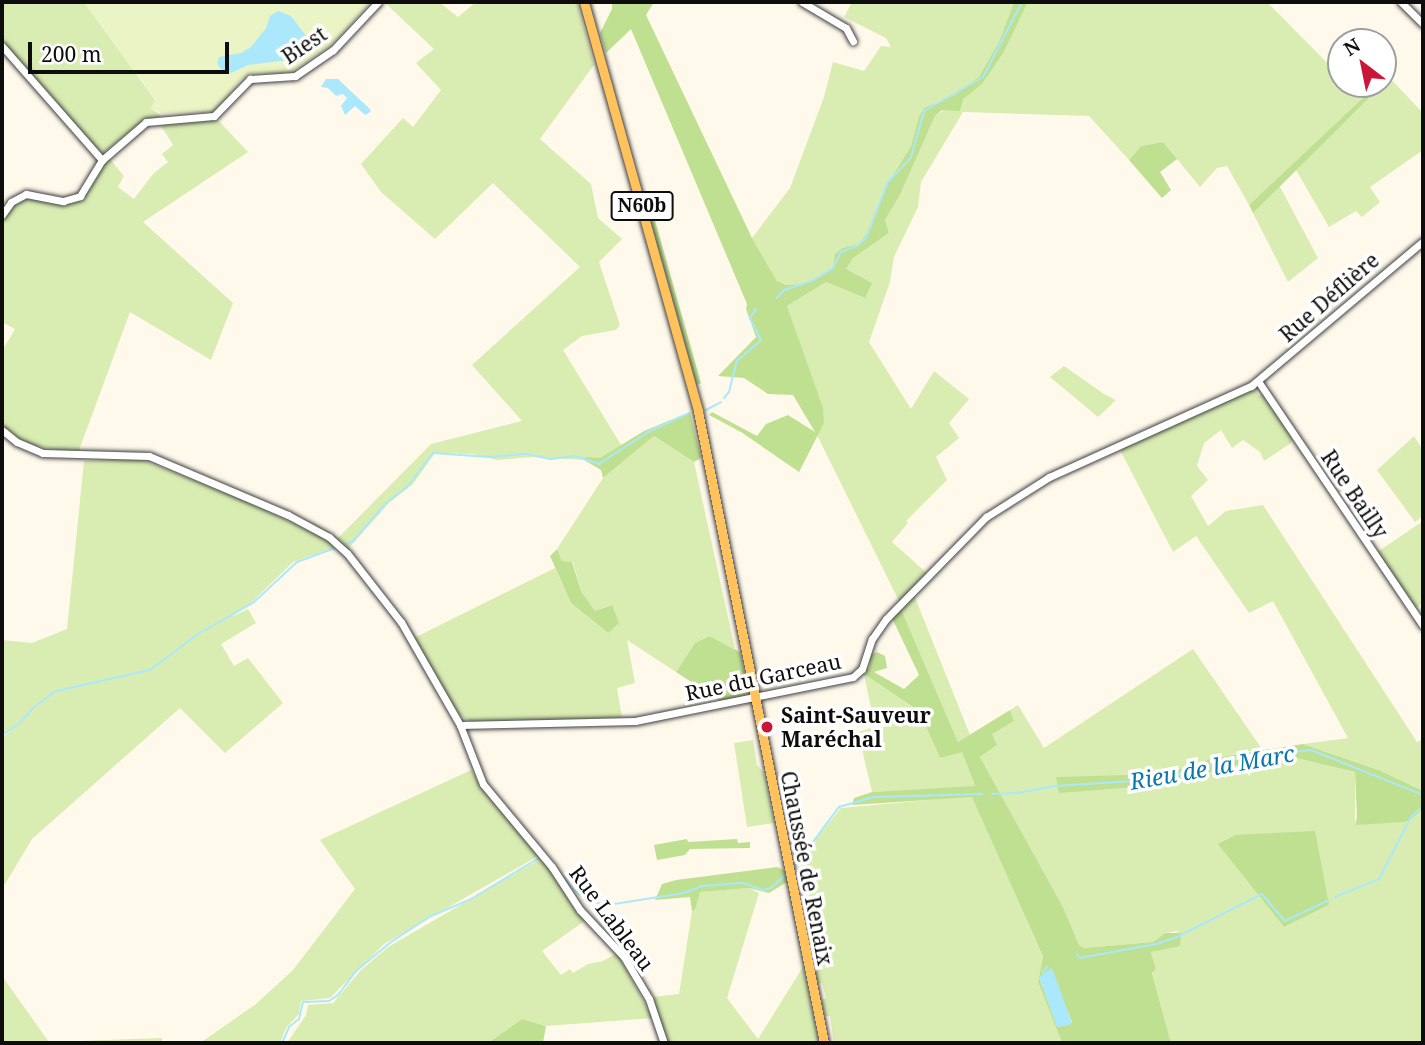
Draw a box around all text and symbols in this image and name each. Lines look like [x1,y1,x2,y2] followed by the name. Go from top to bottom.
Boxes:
[277,21,331,69] street label: Biest
[32,28,233,72] scale bar
[1327,28,1397,98] north arrow
[1339,32,1365,62] text: N
[41,40,102,68] text: 200 m
[610,190,674,222] road number: N60b
[1274,247,1384,347] street label: Rue Déflière
[1316,445,1394,543] street label: Rue Bailly
[683,648,843,706] street label: Rue du Garceau
[781,702,931,752] place label: Saint-Sauveur Maréchal
[759,719,775,735] marker: Saint-Sauveur Maréchal
[1128,739,1296,795] water label: Rieu de la Marc
[776,769,838,967] street label: Chaussée de Renaix
[564,861,660,975] street label: Rue Lableau

